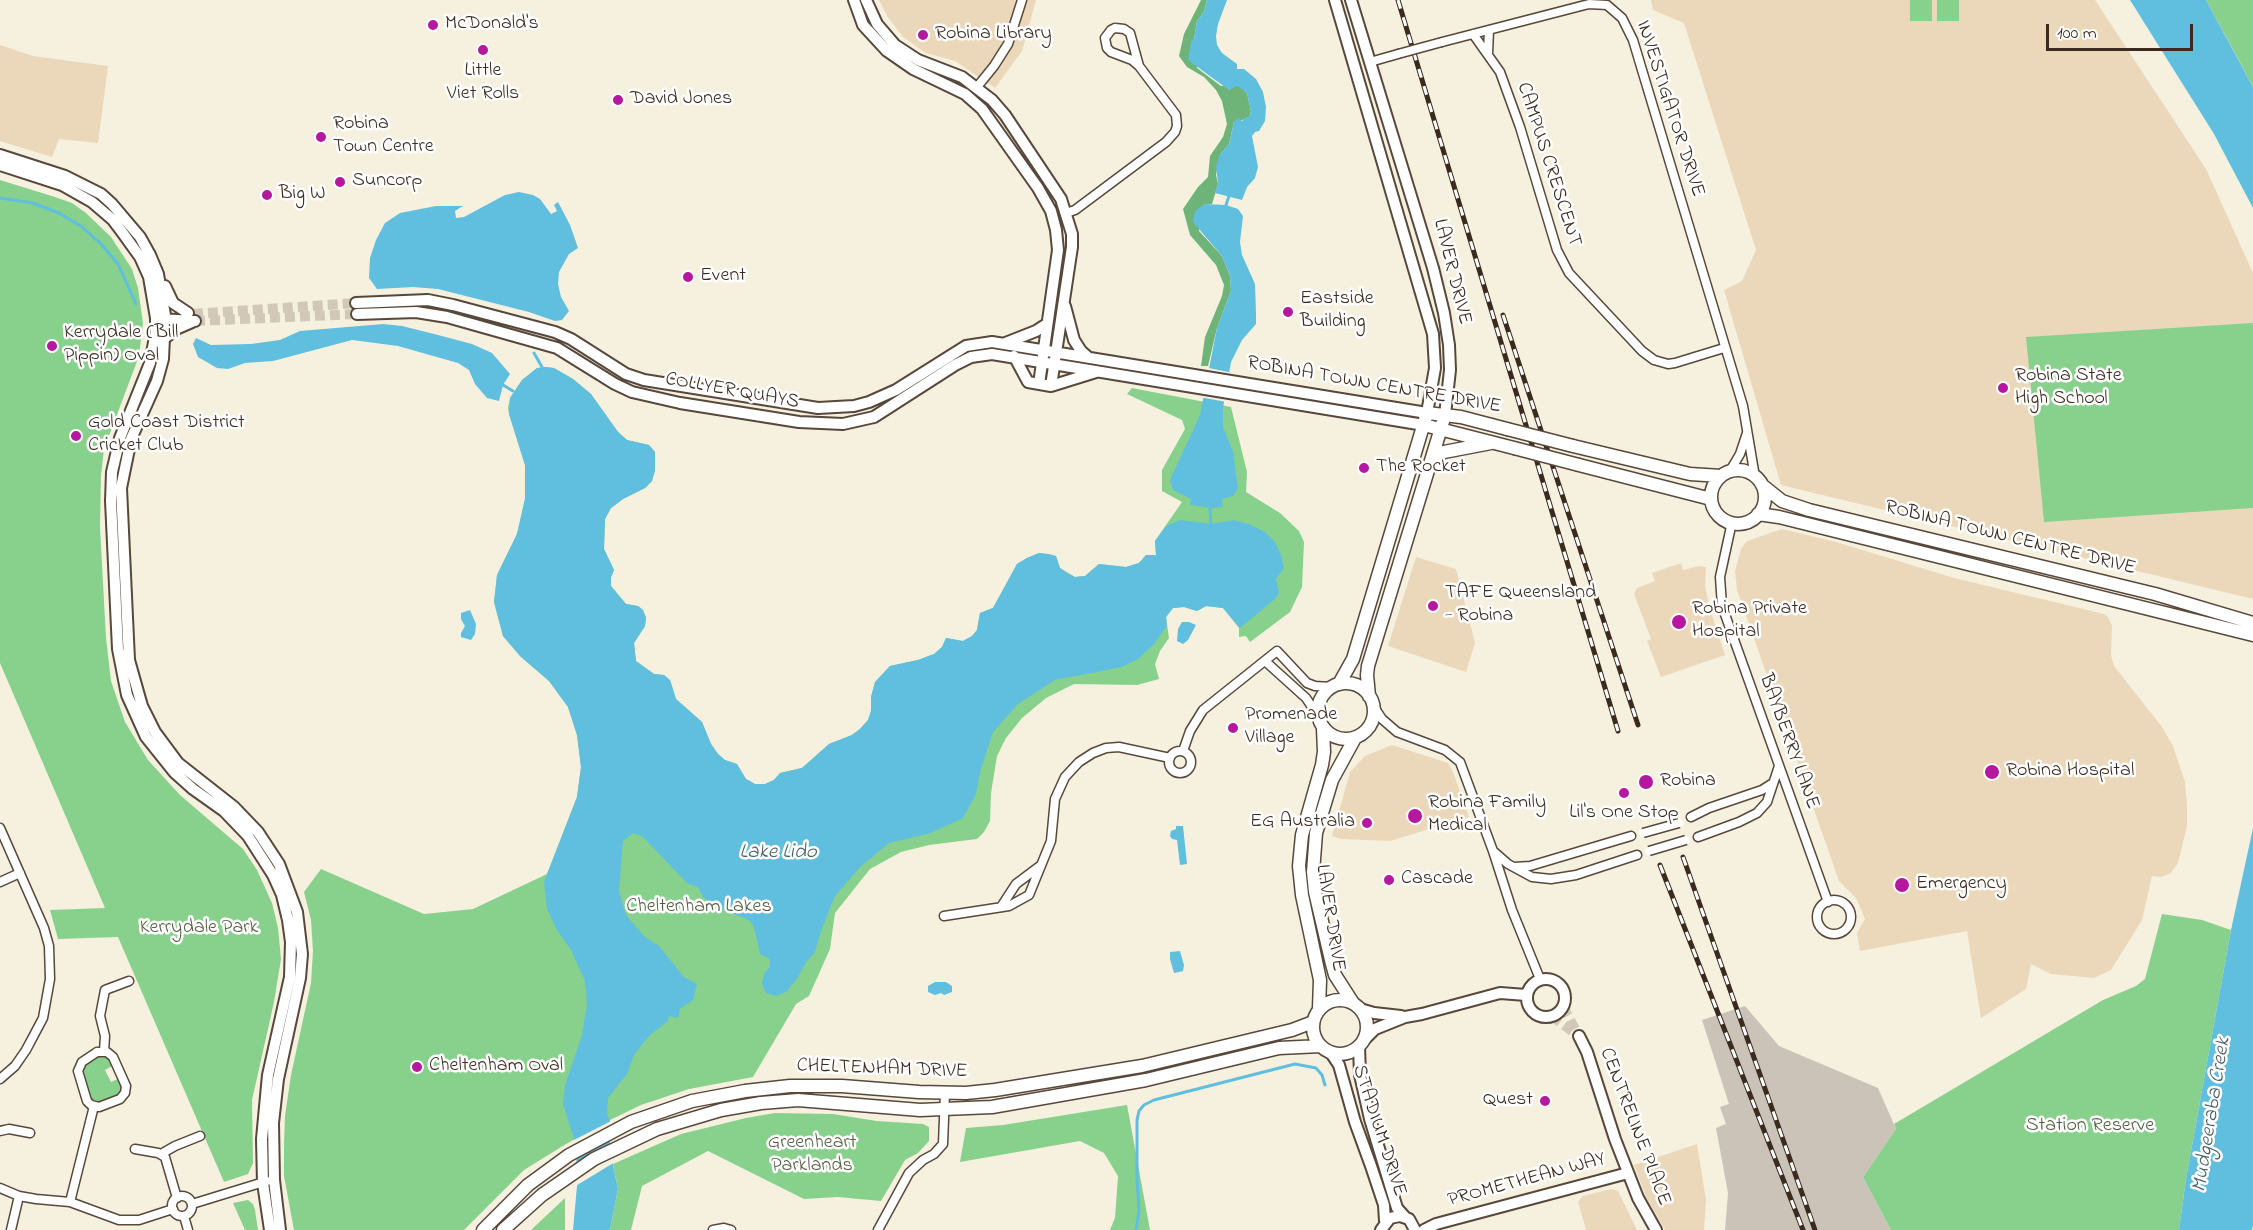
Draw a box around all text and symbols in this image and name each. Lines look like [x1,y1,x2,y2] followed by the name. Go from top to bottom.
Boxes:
[2049,12,2196,50] scale bar
[445,13,539,37] place label: McDonald's
[426,18,440,32] marker: McDonald's
[1629,18,1709,200] street label: INVESTIGATOR DRIVE
[2057,21,2097,47] text: 100 m
[935,23,1052,47] place label: Robina Library
[916,28,930,42] marker: Robina Library
[476,43,490,57] marker: Little Viet Rolls
[447,60,519,107] place label: Little Viet Rolls
[1510,80,1586,250] street label: CAMPUS CRESCENT
[630,88,732,112] place label: David Jones
[611,93,625,107] marker: David Jones
[333,113,434,160] place label: Robina Town Centre
[314,130,328,144] marker: Robina Town Centre
[352,170,422,194] place label: Suncorp
[333,175,347,189] marker: Suncorp
[279,183,326,207] place label: Big W
[260,188,274,202] marker: Big W
[1426,217,1476,327] street label: LAVER DRIVE
[700,265,746,289] place label: Event
[681,270,695,284] marker: Event
[1300,288,1374,335] place label: Eastside Building
[1281,305,1295,319] marker: Eastside Building
[64,322,178,369] place label: Kerrydale (Bill Pippin) Oval
[45,339,59,353] marker: Kerrydale (Bill Pippin) Oval
[1245,352,1503,420] street label: ROBINA TOWN CENTRE DRIVE
[2015,365,2122,412] place label: Robina State High School
[663,368,801,416] street label: COLLYER QUAYS
[1996,381,2010,395] marker: Robina State High School
[88,412,245,459] place label: Gold Coast District Cricket Club
[69,429,83,443] marker: Gold Coast District Cricket Club
[1376,456,1466,480] place label: The Rocket
[1357,461,1371,475] marker: The Rocket
[1882,496,2138,582] street label: ROBINA TOWN CENTRE DRIVE
[1445,582,1596,629] place label: TAFE Queensland - Robina
[1692,598,1807,645] place label: Robina Private Hospital
[1426,599,1440,613] marker: TAFE Queensland - Robina
[1670,613,1688,631] marker: Robina Private Hospital
[1752,671,1824,813] street label: BAYBERRY LANE
[1245,704,1337,751] place label: Promenade Village
[1226,721,1240,735] marker: Promenade Village
[2006,760,2134,784] place label: Robina Hospital
[1983,763,2001,781] marker: Robina Hospital
[1660,770,1716,794] place label: Robina
[1637,773,1655,791] marker: Robina
[1617,786,1631,800] marker: Lil's One Stop
[1428,792,1546,839] place label: Robina Family Medical
[1569,802,1679,826] place label: Lil's One Stop
[1406,807,1424,825] marker: Robina Family Medical
[1250,811,1355,835] place label: EG Australia
[1360,816,1374,830] marker: EG Australia
[739,841,817,867] water label: Lake Lido
[1309,863,1349,973] street label: LAVER DRIVE
[1401,868,1473,892] place label: Cascade
[1382,873,1396,887] marker: Cascade
[1916,873,2007,897] place label: Emergency
[1893,876,1911,894] marker: Emergency
[626,896,772,920] park label: Cheltenham Lakes
[140,917,258,941] park label: Kerrydale Park
[2188,1036,2238,1194] water label: Mudgeeraba Creek
[1593,1045,1675,1209] street label: CENTRELINE PLACE
[429,1055,563,1079] place label: Cheltenham Oval
[796,1055,968,1085] street label: CHELTENHAM DRIVE
[410,1060,424,1074] marker: Cheltenham Oval
[1345,1062,1411,1200] street label: STADIUM DRIVE
[1483,1089,1533,1113] place label: Quest
[1538,1094,1552,1108] marker: Quest
[2026,1115,2154,1139] park label: Station Reserve
[768,1132,856,1179] park label: Greenheart Parklands
[1446,1148,1608,1214] street label: PROMETHEAN WAY

